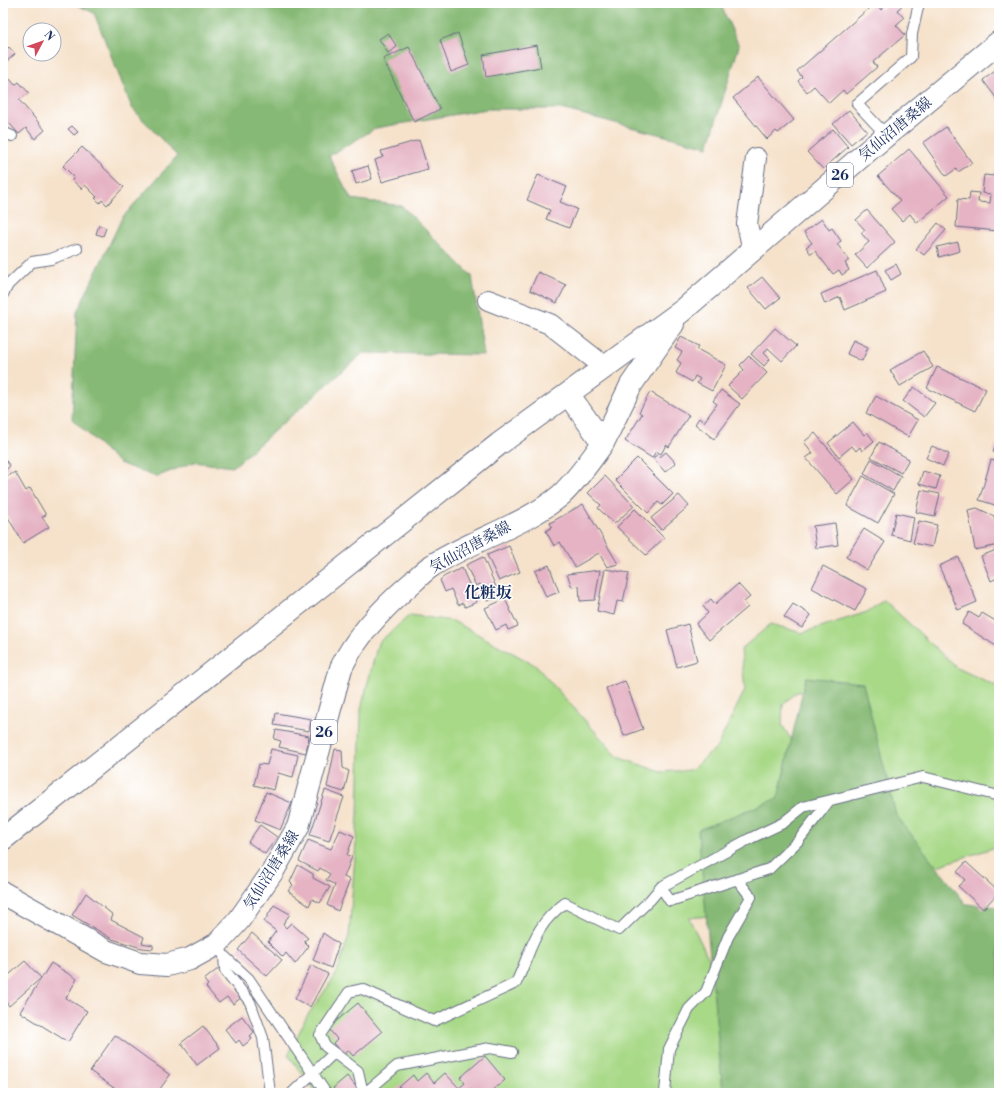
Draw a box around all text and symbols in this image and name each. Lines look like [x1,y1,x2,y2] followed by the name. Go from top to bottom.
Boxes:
[22,22,62,62] north arrow
[41,28,57,44] text: N
[855,93,936,166] street label: 気仙沼唐桑線
[827,163,853,187] road number: 26
[426,517,514,578] street label: 気仙沼唐桑線
[464,583,512,603] district label: 化粧坂
[311,720,337,744] road number: 26
[240,827,303,913] street label: 気仙沼唐桑線

